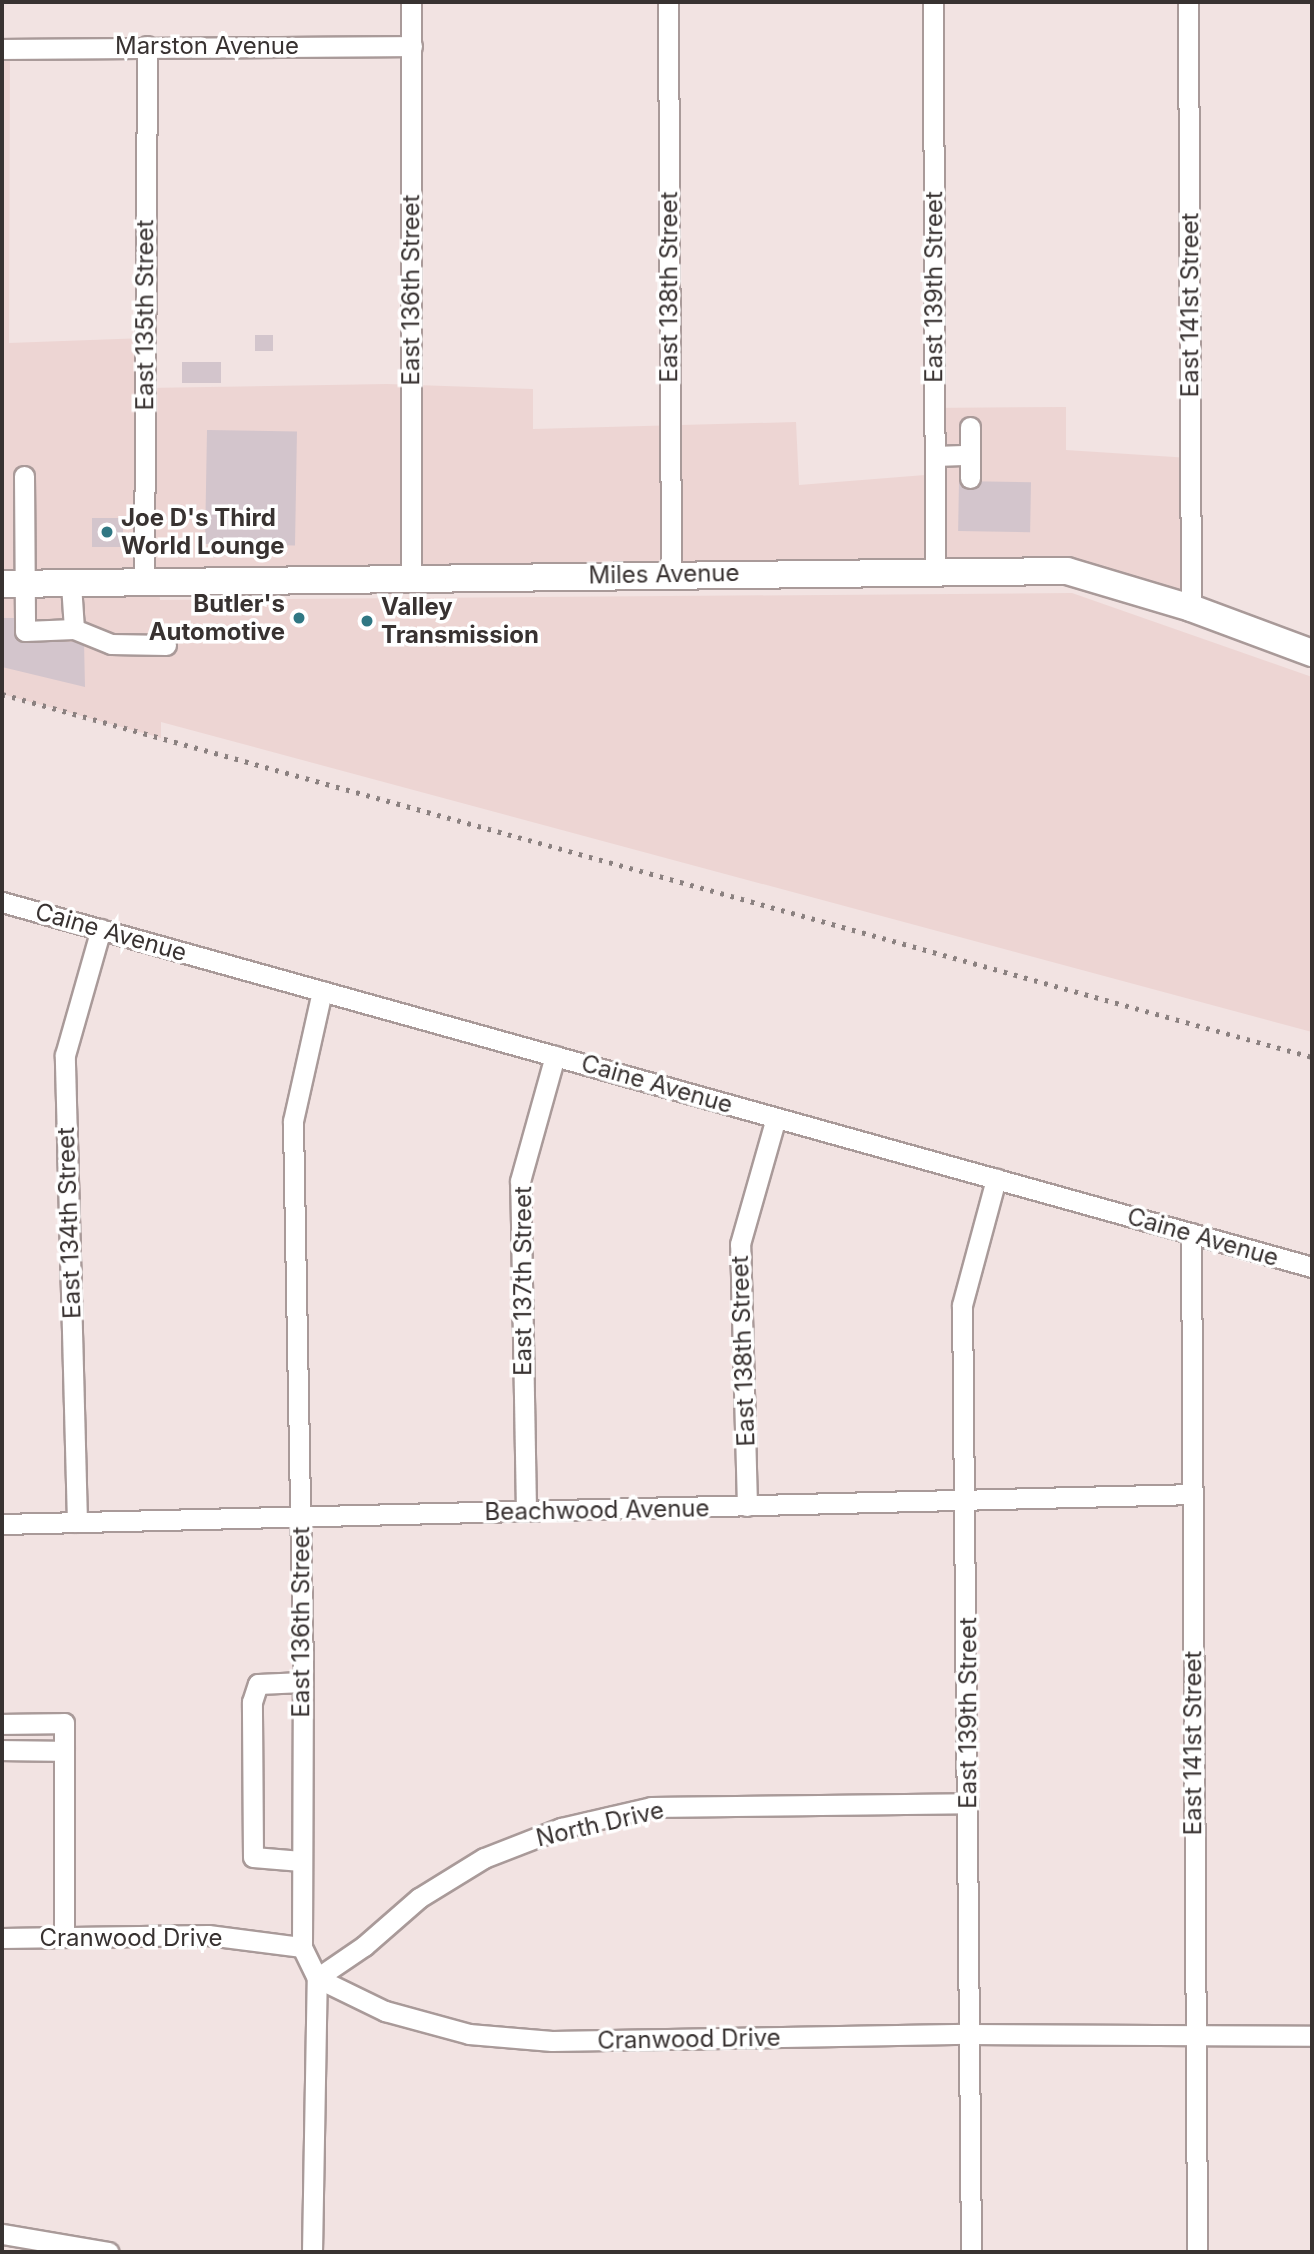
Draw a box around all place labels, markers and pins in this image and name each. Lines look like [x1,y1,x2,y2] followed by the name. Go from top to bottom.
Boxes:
[121,504,285,560] place label: Joe D's Third World Lounge
[99,524,115,540] marker: Joe D's Third World Lounge
[149,590,285,646] place label: Butler's Automotive
[381,593,539,649] place label: Valley Transmission
[291,610,307,626] marker: Butler's Automotive
[359,613,375,629] marker: Valley Transmission

